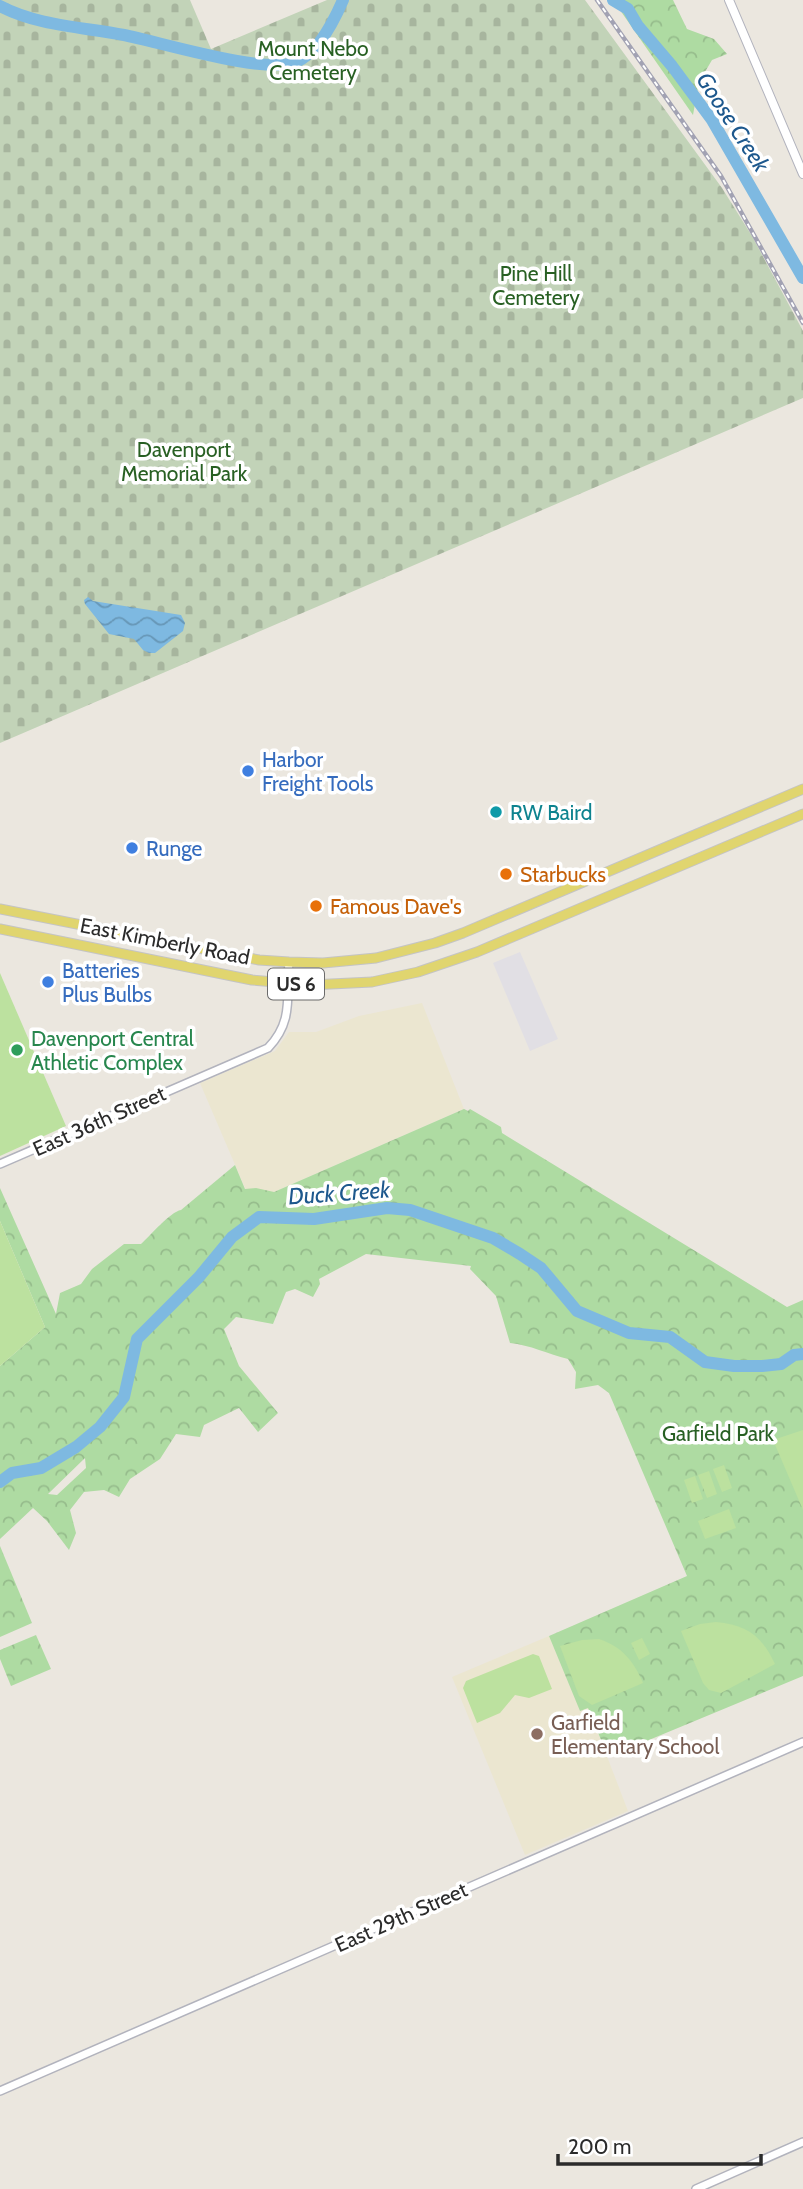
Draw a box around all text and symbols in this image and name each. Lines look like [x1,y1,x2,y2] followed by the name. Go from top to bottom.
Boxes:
[257,36,369,85] park label: Mount Nebo Cemetery
[691,67,776,178] water label: Goose Creek
[492,261,580,310] park label: Pine Hill Cemetery
[121,437,248,486] park label: Davenport Memorial Park
[262,747,374,796] place label: Harbor Freight Tools
[240,763,256,779] marker: Harbor Freight Tools
[510,800,592,825] place label: RW Baird
[488,804,504,820] marker: RW Baird
[146,836,203,861] place label: Runge
[124,840,140,856] marker: Runge
[520,862,606,887] place label: Starbucks
[498,866,514,882] marker: Starbucks
[330,894,462,919] place label: Famous Dave's
[308,898,324,914] marker: Famous Dave's
[78,912,252,970] street label: East Kimberly Road
[62,958,152,1007] place label: Batteries Plus Bulbs
[268,968,324,1000] road number: US 6
[40,974,56,990] marker: Batteries Plus Bulbs
[31,1026,194,1075] place label: Davenport Central Athletic Complex
[9,1042,25,1058] marker: Davenport Central Athletic Complex
[29,1081,169,1161] street label: East 36th Street
[287,1175,392,1211] water label: Duck Creek
[662,1421,775,1446] park label: Garfield Park
[551,1710,719,1759] place label: Garfield Elementary School
[529,1726,545,1742] marker: Garfield Elementary School
[331,1877,471,1957] street label: East 29th Street
[558,2122,761,2166] scale bar
[568,2134,631,2159] text: 200 m

